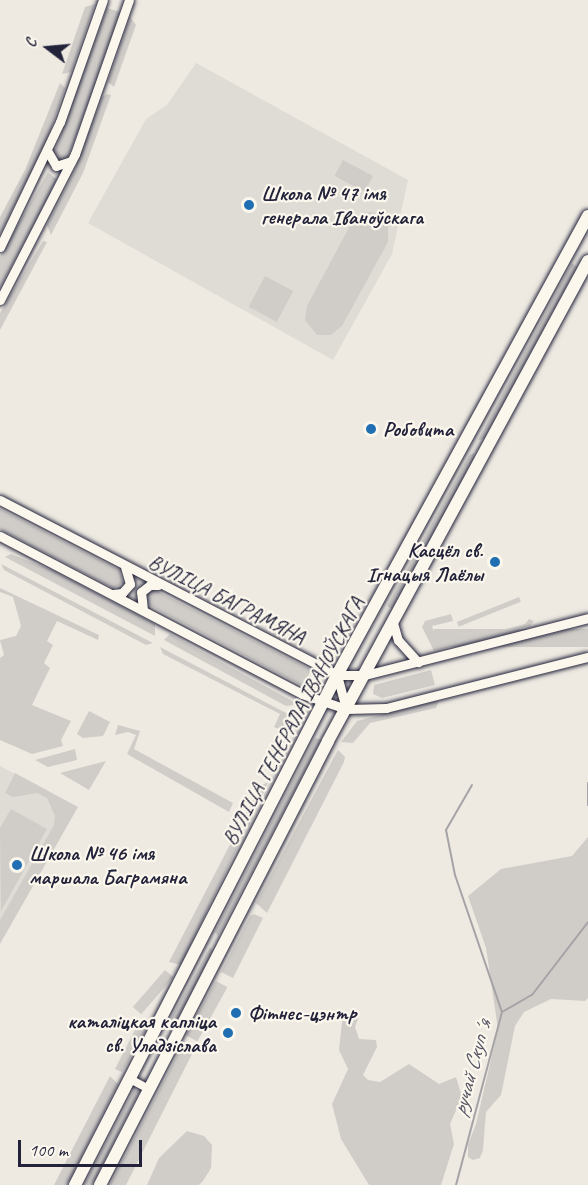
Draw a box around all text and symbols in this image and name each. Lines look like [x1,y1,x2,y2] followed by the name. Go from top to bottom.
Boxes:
[18,18,78,78] north arrow
[20,37,41,50] text: С
[261,180,423,230] place label: Школа № 47 імя генерала Іваноўскага
[242,198,256,212] marker: Школа № 47 імя генерала Іваноўскага
[383,416,453,442] place label: Робовита
[364,422,378,436] marker: Робовита
[366,537,483,587] place label: Касцёл св. Ігнацыя Лаёлы
[145,549,309,649] street label: ВУЛІЦА БАГРАМЯНА
[488,555,502,569] marker: Касцёл св. Ігнацыя Лаёлы
[217,593,369,849] street label: ВУЛІЦА ГЕНЕРАЛА ІВАНОЎСКАГА
[29,840,186,890] place label: Школа № 46 імя маршала Баграмяна
[10,858,24,872] marker: Школа № 46 імя маршала Баграмяна
[248,1000,357,1026] place label: Фітнес-цэнтр
[229,1006,243,1020] marker: Фітнес-цэнтр
[67,1008,216,1058] place label: каталіцкая капліца св. Уладзіслава
[447,1017,497,1119] water label: ручай Скупʼя
[221,1026,235,1040] marker: каталіцкая капліца св. Уладзіслава
[21,1128,146,1166] scale bar
[29,1139,68,1161] text: 100 m

